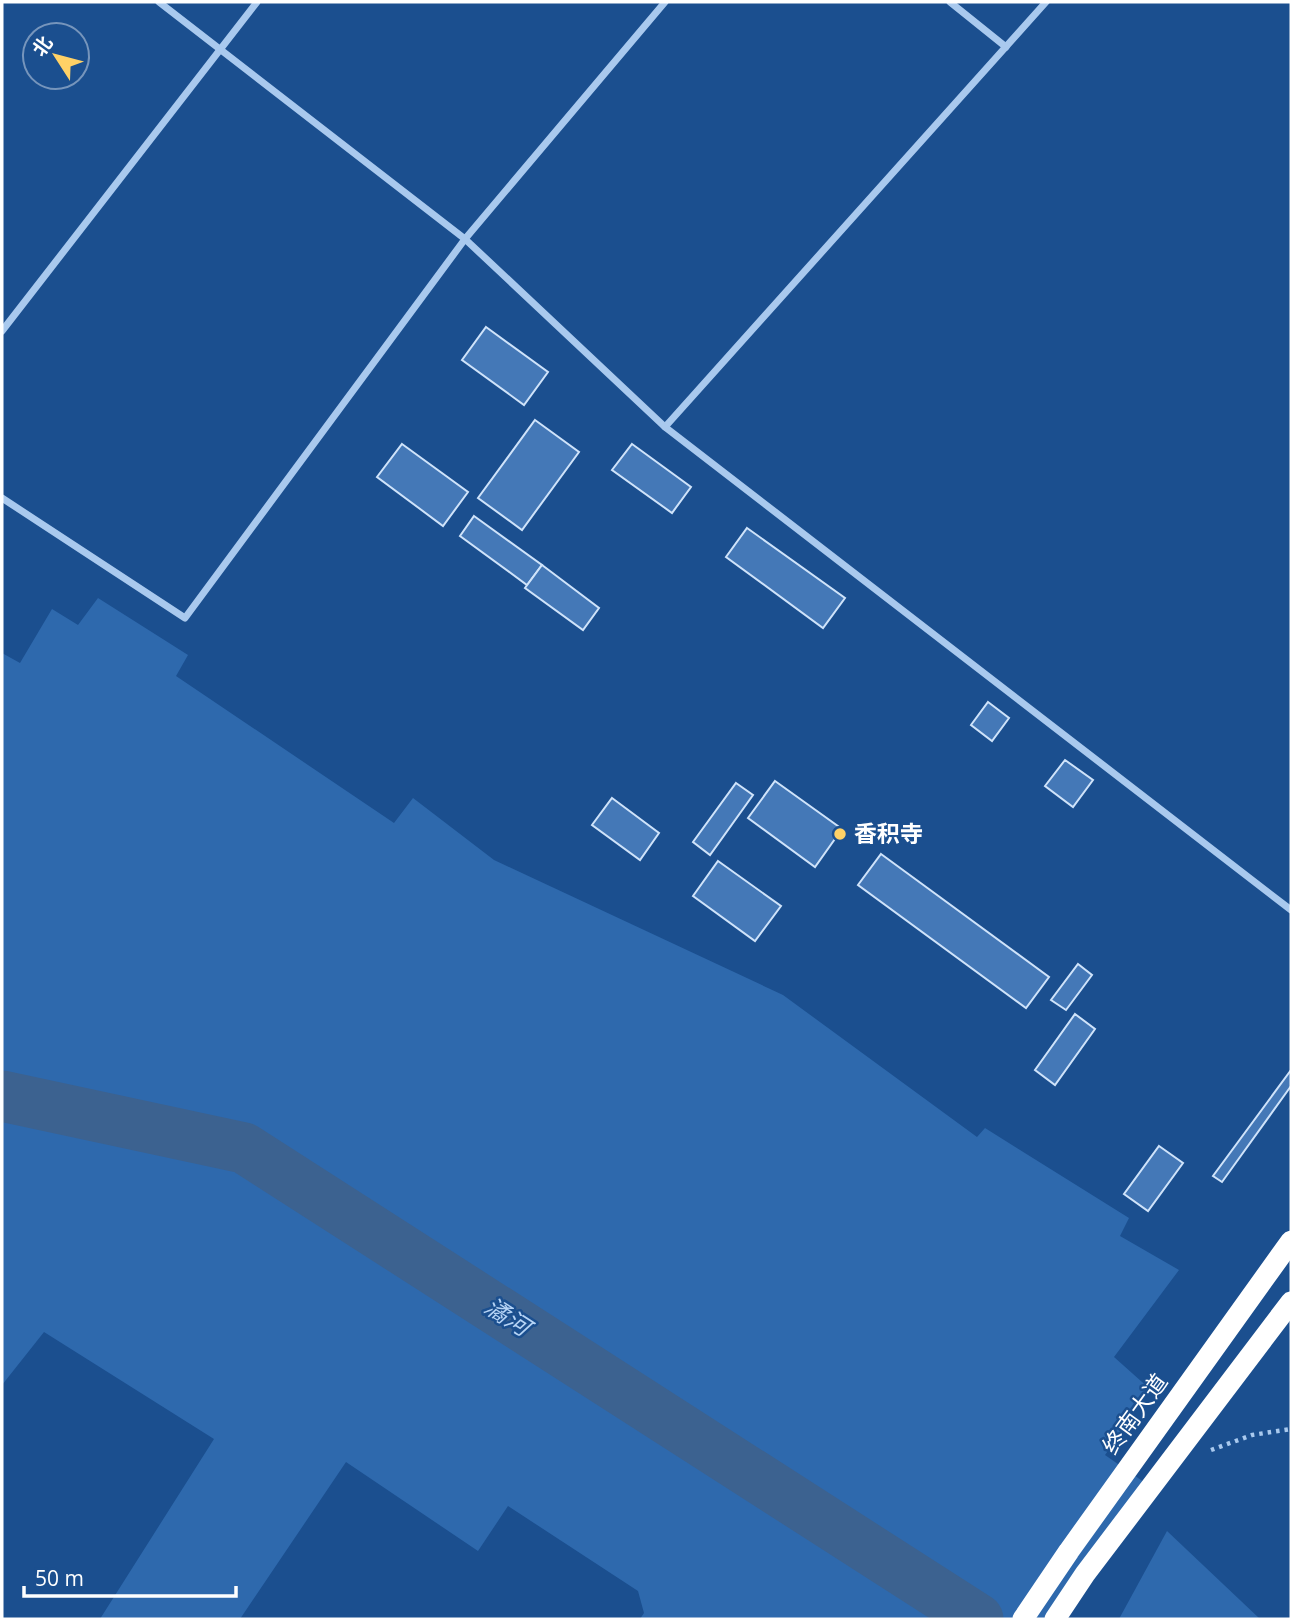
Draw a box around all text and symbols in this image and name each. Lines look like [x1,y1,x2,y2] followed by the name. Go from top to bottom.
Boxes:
[21,21,91,91] north arrow
[26,31,58,61] text: 北
[854,817,923,849] place label: 香积寺
[832,826,848,842] marker: 香积寺
[479,1289,540,1345] water label: 潏河
[1094,1367,1174,1460] street label: 终南大道
[24,1554,236,1598] scale bar
[35,1564,84,1592] text: 50 m

